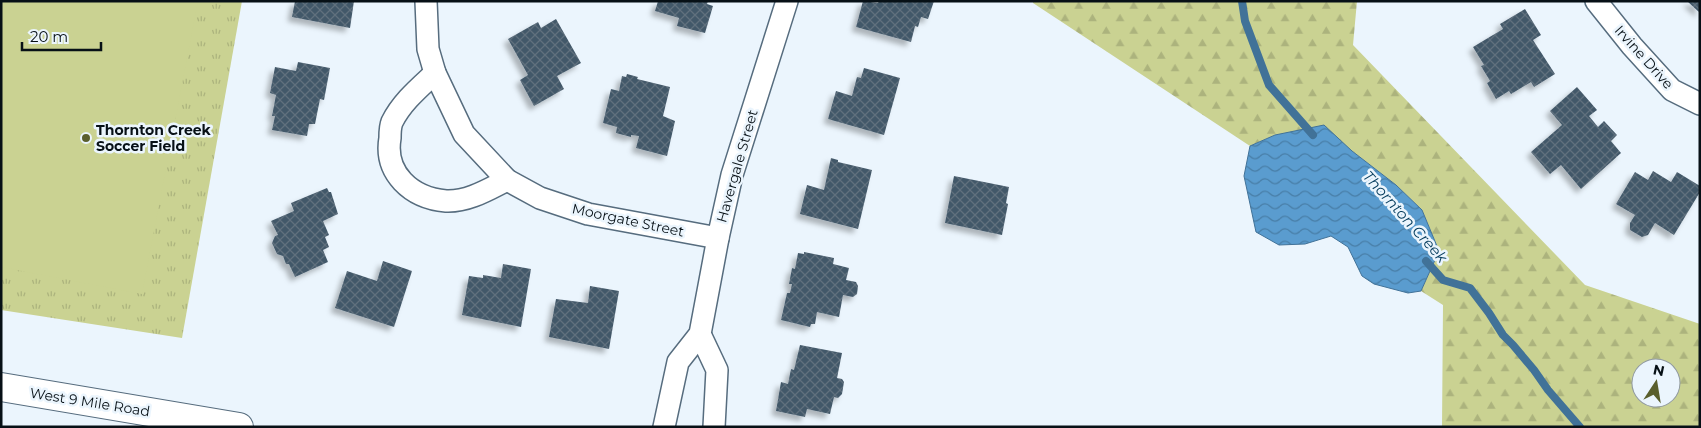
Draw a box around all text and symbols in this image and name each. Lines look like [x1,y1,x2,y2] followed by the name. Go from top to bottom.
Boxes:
[22,20,101,52] scale bar
[1611,21,1677,93] street label: Irvine Drive
[30,27,68,46] text: 20 m
[712,107,762,225] street label: Havergale Street
[96,121,212,155] place label: Thornton Creek Soccer Field
[80,132,92,144] marker: Thornton Creek Soccer Field
[1359,167,1452,267] water label: Thornton Creek
[570,199,686,241] street label: Moorgate Street
[1631,358,1681,408] north arrow
[1651,360,1666,380] text: N
[29,384,151,420] street label: West 9 Mile Road

